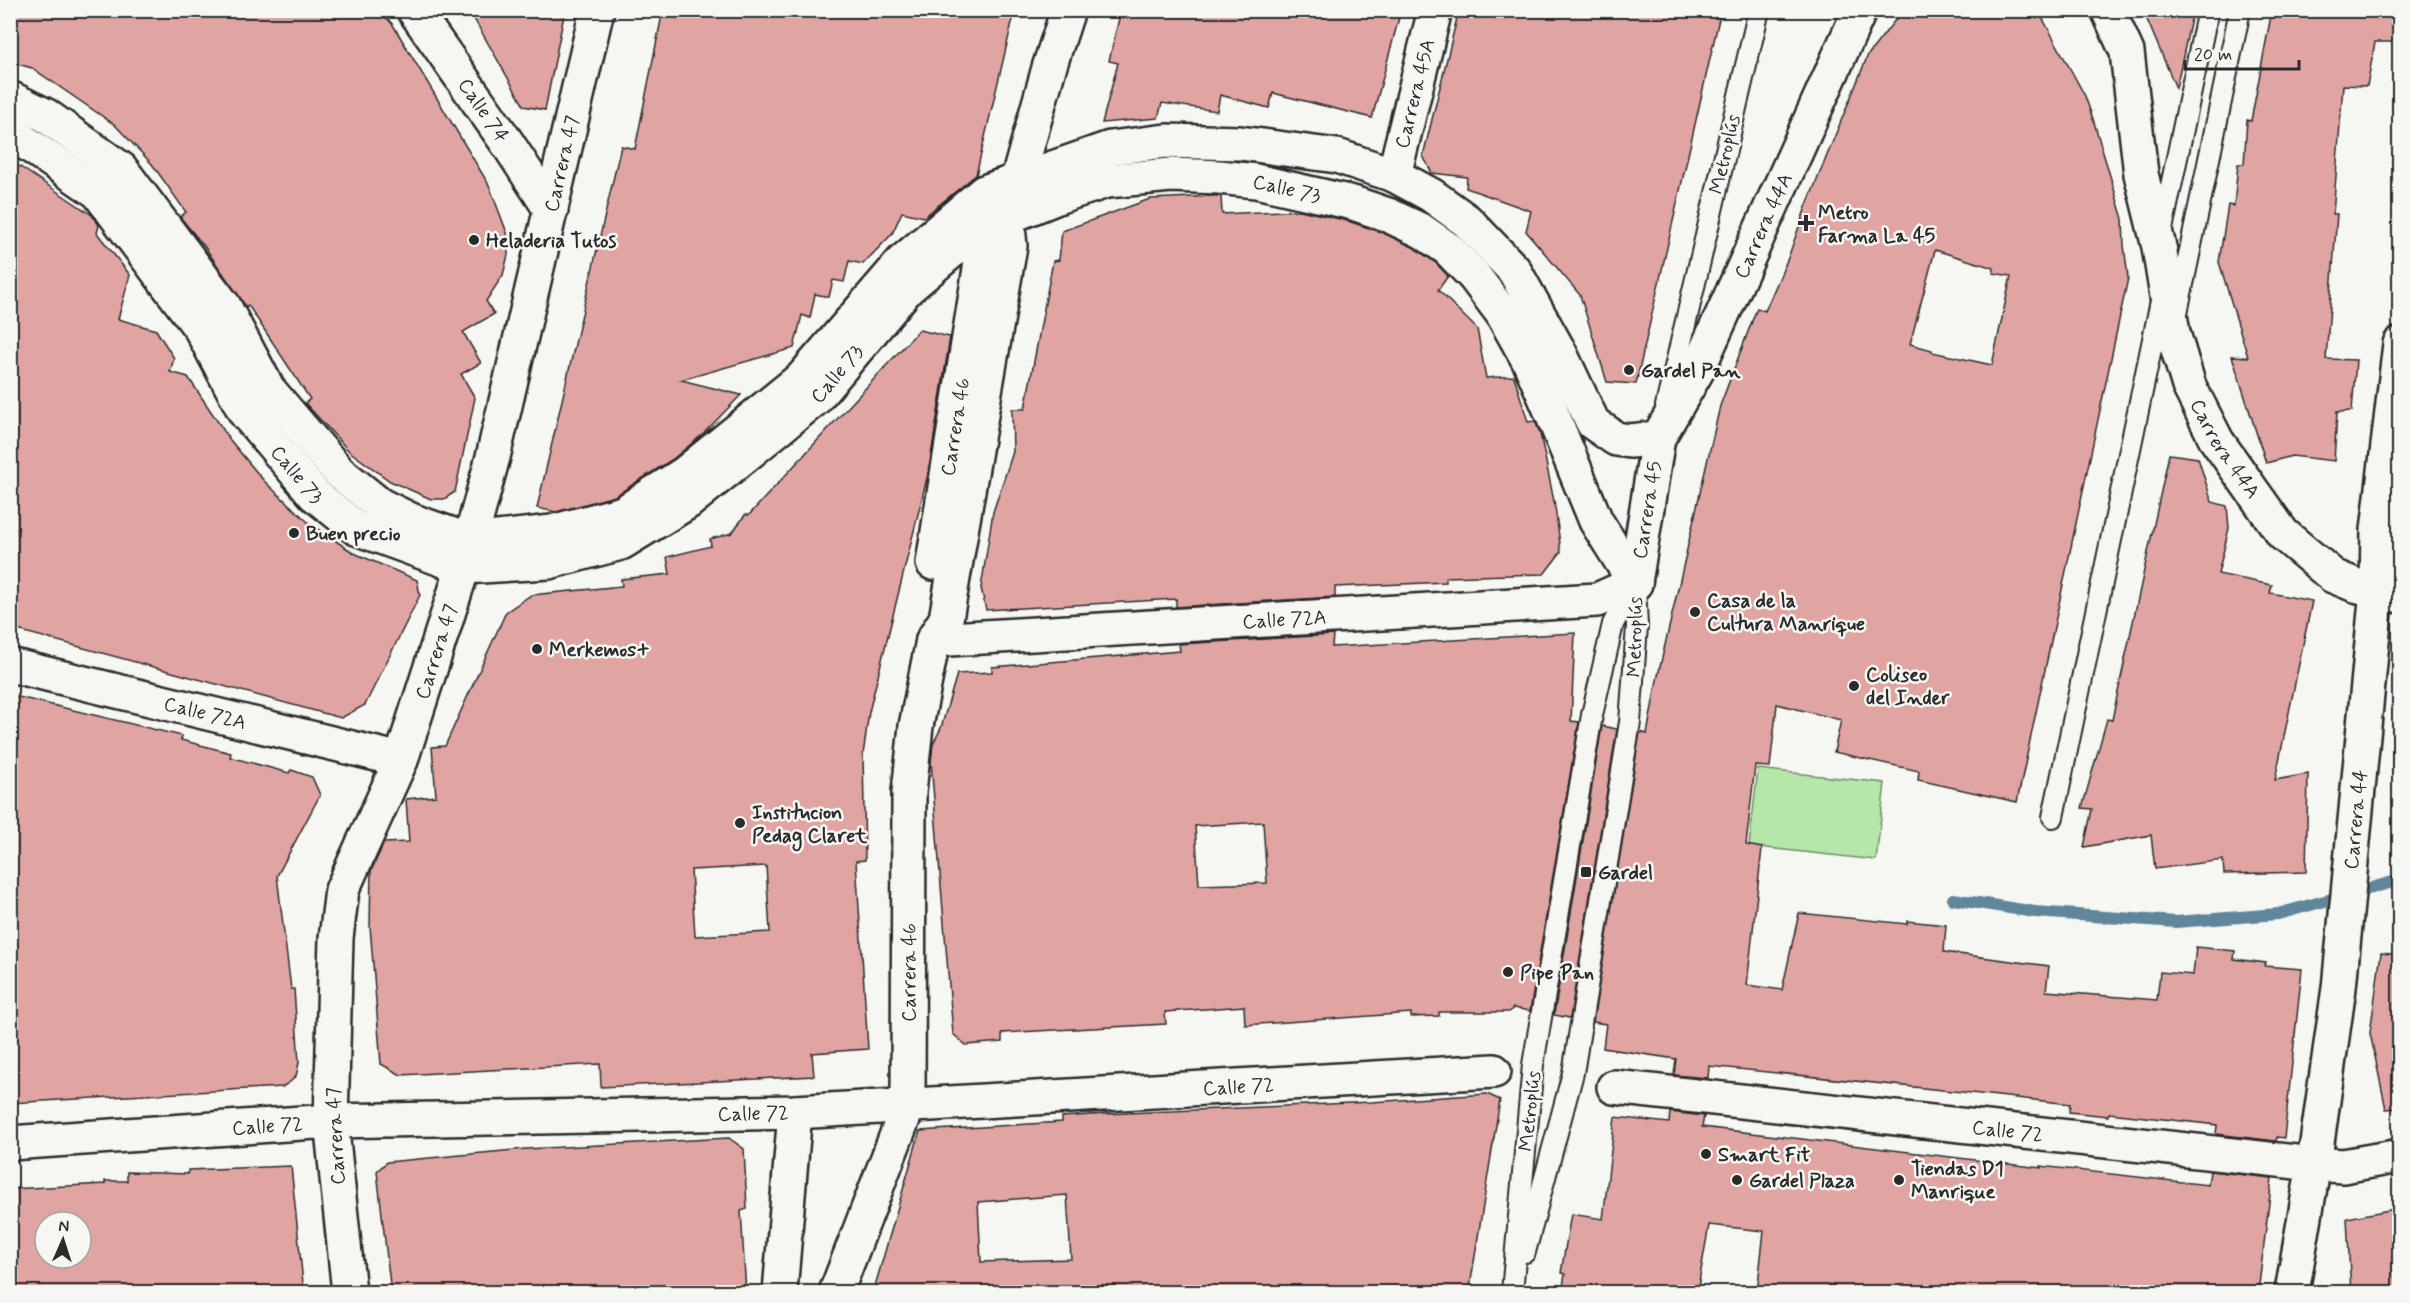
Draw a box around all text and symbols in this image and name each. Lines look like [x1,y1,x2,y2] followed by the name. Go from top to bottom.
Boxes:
[2185,33,2299,71] scale bar
[1389,36,1442,151] street label: Carrera 45A
[2194,43,2232,67] text: 20 m
[451,73,515,148] street label: Calle 74
[1703,112,1748,197] street label: Metroplús
[538,113,587,215] street label: Carrera 47
[1250,169,1323,210] street label: Calle 73
[1728,169,1800,283] street label: Carrera 44A
[1818,200,1936,250] place label: Metro Farma La 45
[1799,216,1813,230] marker: Metro Farma La 45
[486,228,616,255] place label: Heladeria Tutos
[467,233,481,247] marker: Heladeria Tutos
[805,339,870,410] street label: Calle 73
[1641,358,1741,385] place label: Gardel Pan
[1622,363,1636,377] marker: Gardel Pan
[935,376,977,478] street label: Carrera 46
[2183,395,2266,505] street label: Carrera 44A
[264,440,328,511] street label: Calle 73
[1627,459,1669,561] street label: Carrera 45
[306,521,401,548] place label: Buen precio
[287,526,301,540] marker: Buen precio
[1707,588,1865,638] place label: Casa de la Cultura Manrique
[1621,596,1650,678] street label: Metroplús
[409,601,465,703] street label: Carrera 47
[1242,604,1327,636] street label: Calle 72A
[1688,605,1702,619] marker: Casa de la Cultura Manrique
[549,637,650,664] place label: Merkemos+
[530,642,544,656] marker: Merkemos+
[1866,662,1950,712] place label: Coliseo del Inder
[1847,679,1861,693] marker: Coliseo del Inder
[161,691,249,737] street label: Calle 72A
[2338,768,2375,871] street label: Carrera 44
[752,800,868,852] place label: Institucion Pedag Claret
[733,816,747,830] marker: Institucion Pedag Claret
[1598,860,1653,887] place label: Gardel
[1579,865,1593,879] marker: Gardel
[896,923,924,1022] street label: Carrera 46
[1520,960,1594,987] place label: Pipe Pan
[1501,965,1515,979] marker: Pipe Pan
[1513,1069,1548,1153] street label: Metroplús
[1202,1072,1275,1103] street label: Calle 72
[320,1086,353,1186] street label: Carrera 47
[717,1100,789,1128] street label: Calle 72
[231,1111,304,1143] street label: Calle 72
[1971,1114,2044,1149] street label: Calle 72
[1718,1142,1811,1169] place label: Smart Fit
[1699,1147,1713,1161] marker: Smart Fit
[1911,1156,2004,1206] place label: Tiendas D1 Manrique
[1749,1168,1855,1195] place label: Gardel Plaza
[1730,1173,1744,1187] marker: Gardel Plaza
[1892,1173,1906,1187] marker: Tiendas D1 Manrique
[33,1210,93,1270] north arrow
[58,1216,70,1237] text: N

